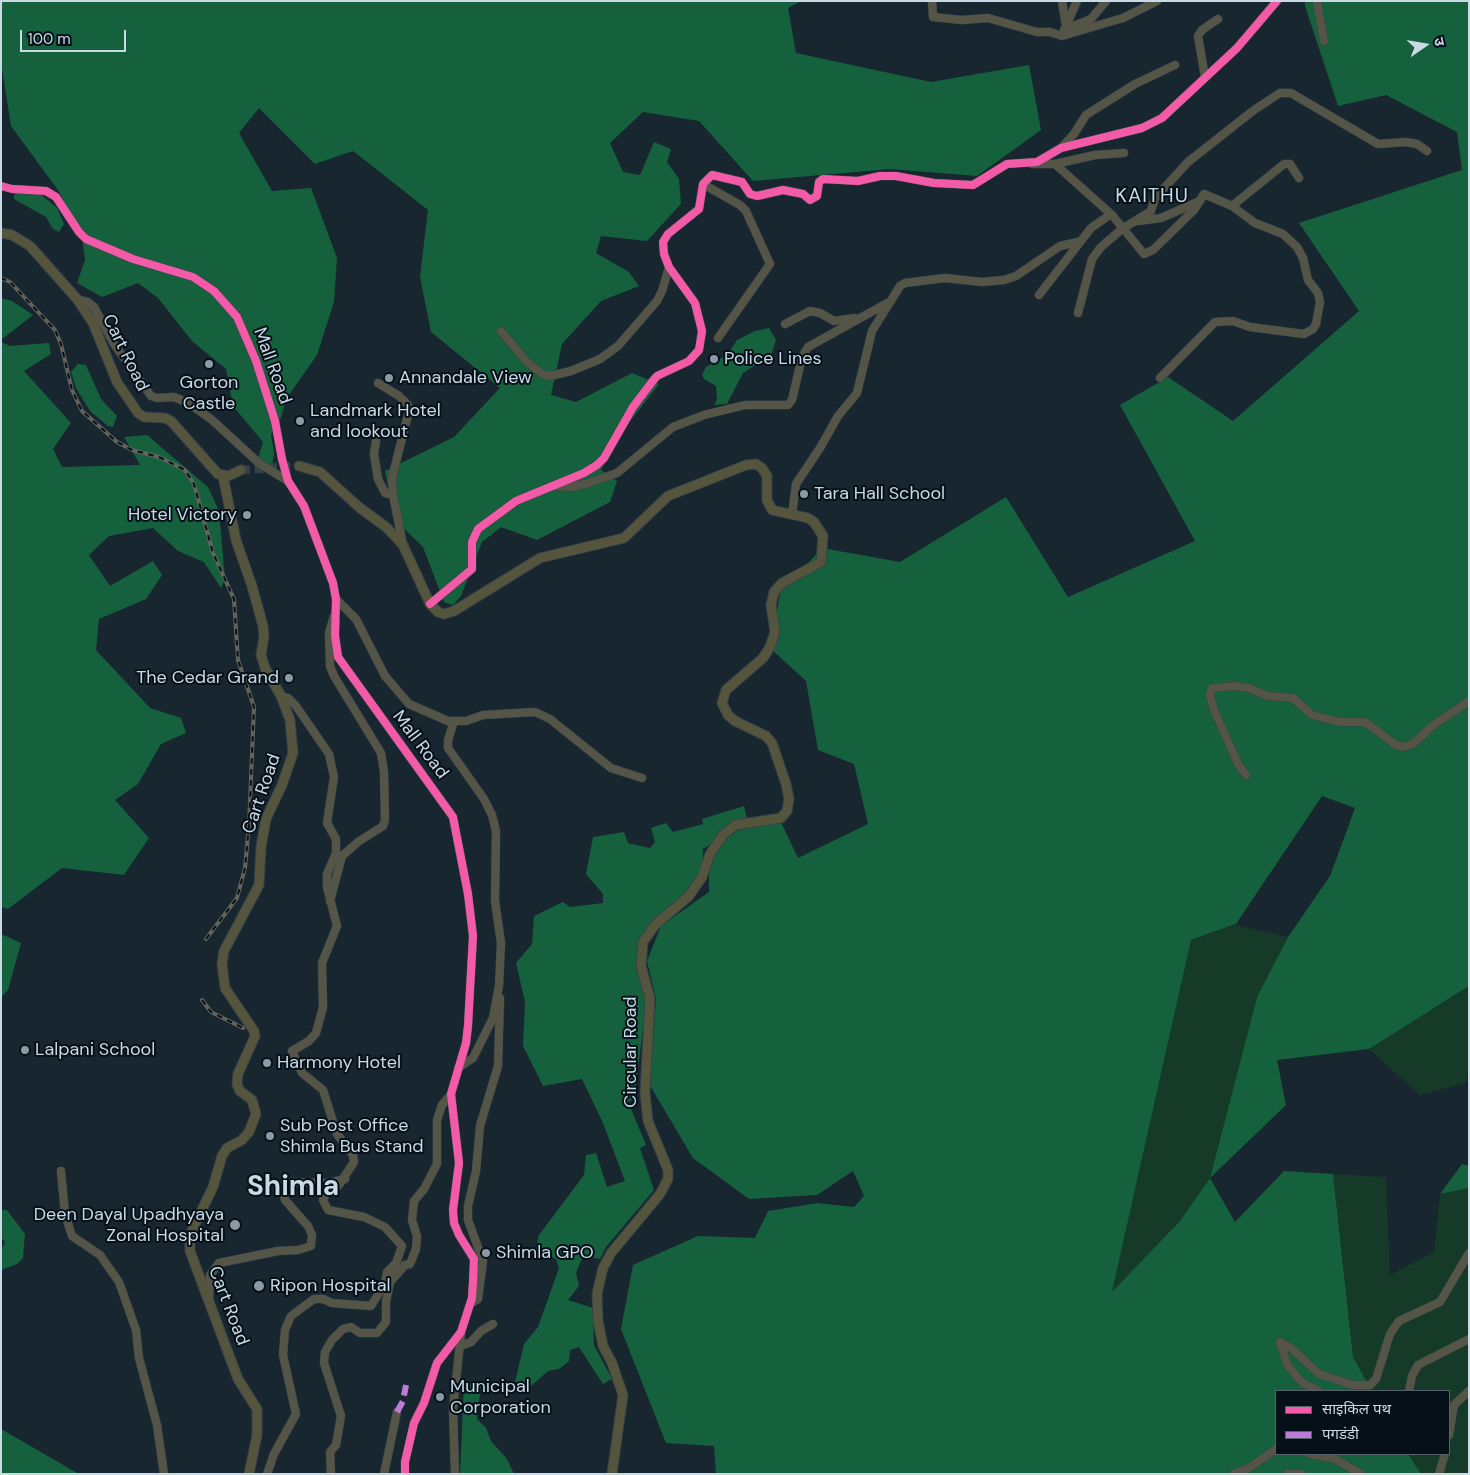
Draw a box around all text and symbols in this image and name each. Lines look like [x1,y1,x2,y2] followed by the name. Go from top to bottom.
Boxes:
[22,20,129,52] scale bar
[1400,20,1450,70] north arrow
[28,29,71,49] text: 100 m
[1430,36,1449,48] text: उ
[1114,185,1190,209] district label: KAITHU
[97,311,153,395] street label: Cart Road
[248,325,296,407] street label: Mall Road
[724,348,822,370] place label: Police Lines
[708,353,720,365] marker: Police Lines
[203,358,215,370] marker: Gorton Castle
[399,367,532,389] place label: Annandale View
[180,372,238,414] place label: Gorton Castle
[383,372,395,384] marker: Annandale View
[310,400,441,442] place label: Landmark Hotel and lookout
[294,415,306,427] marker: Landmark Hotel and lookout
[814,483,945,505] place label: Tara Hall School
[798,488,810,500] marker: Tara Hall School
[128,504,237,526] place label: Hotel Victory
[241,509,253,521] marker: Hotel Victory
[136,667,279,689] place label: The Cedar Grand
[283,672,295,684] marker: The Cedar Grand
[387,707,453,783] street label: Mall Road
[238,751,286,837] street label: Cart Road
[620,996,642,1108] street label: Circular Road
[35,1039,155,1061] place label: Lalpani School
[19,1044,31,1056] marker: Lalpani School
[277,1052,401,1074] place label: Harmony Hotel
[261,1057,273,1069] marker: Harmony Hotel
[280,1115,424,1158] place label: Sub Post Office Shimla Bus Stand
[264,1130,276,1142] marker: Sub Post Office Shimla Bus Stand
[247,1171,339,1205] district label: Shimla
[34,1204,224,1246] place label: Deen Dayal Upadhyaya Zonal Hospital
[228,1218,242,1232] marker: Deen Dayal Upadhyaya Zonal Hospital
[496,1242,594,1264] place label: Shimla GPO
[480,1247,492,1259] marker: Shimla GPO
[203,1263,253,1349] street label: Cart Road
[270,1275,390,1297] place label: Ripon Hospital
[252,1279,266,1293] marker: Ripon Hospital
[450,1376,551,1418] place label: Municipal Corporation
[1275,1390,1450,1455] legend
[434,1391,446,1403] marker: Municipal Corporation
[1322,1399,1391,1419] text: साइकिल पथ
[1322,1424,1359,1444] text: पगडंडी

